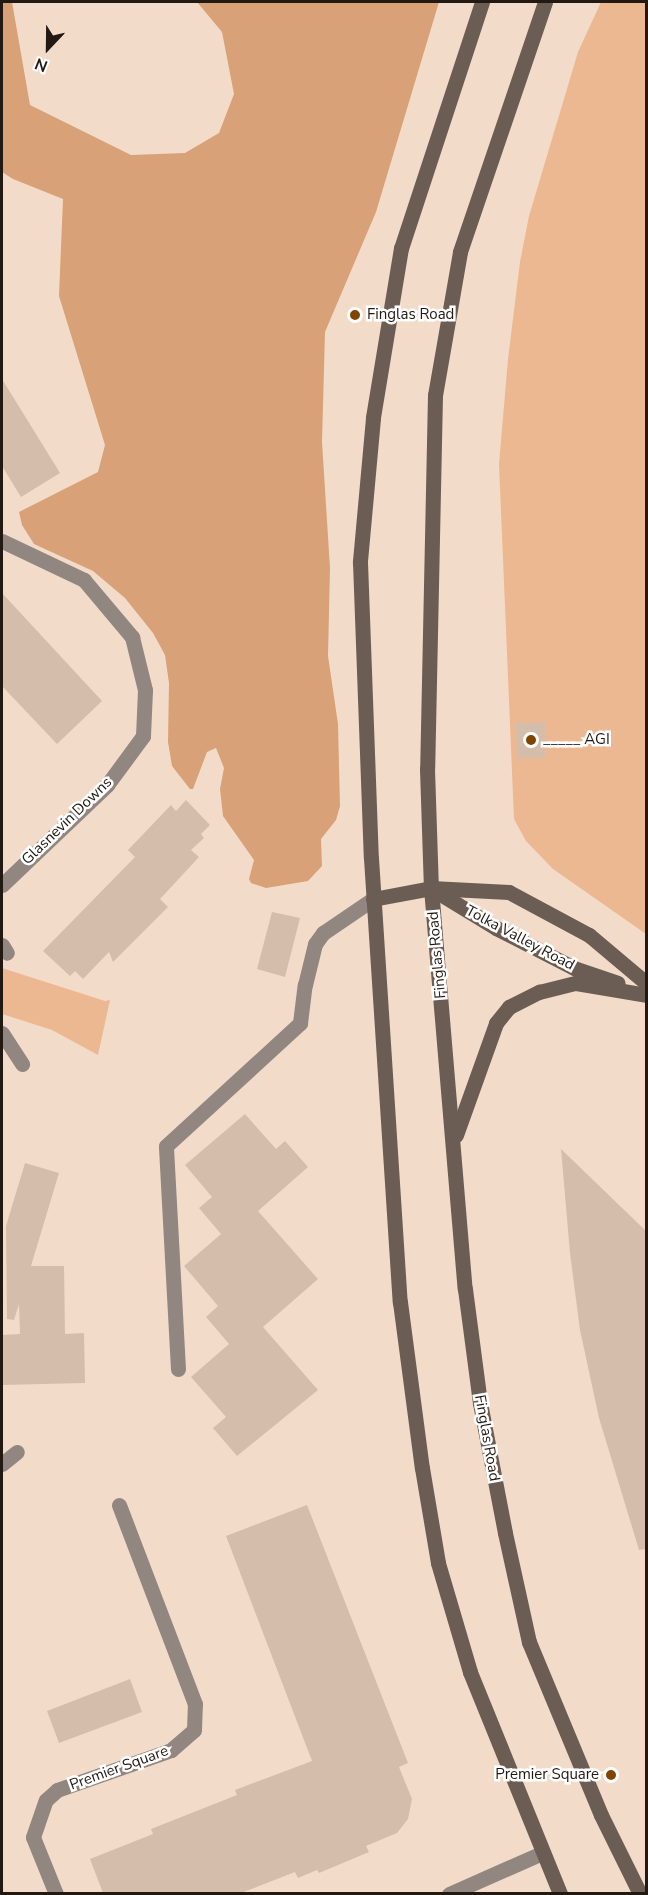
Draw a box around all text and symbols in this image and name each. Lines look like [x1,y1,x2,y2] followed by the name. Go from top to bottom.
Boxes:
[18,18,78,78] north arrow
[32,52,51,77] text: N
[367,306,454,324] place label: Finglas Road
[348,308,362,322] marker: Finglas Road
[543,731,610,749] place label: _____ AGI
[524,733,538,747] marker: _____ AGI
[18,773,116,869] street label: Glasnevin Downs
[463,902,577,974] street label: Tolka Valley Road
[424,911,450,999] street label: Finglas Road
[471,1393,503,1483] street label: Finglas Road
[67,1742,171,1794] street label: Premier Square
[495,1766,599,1784] place label: Premier Square
[604,1768,618,1782] marker: Premier Square

